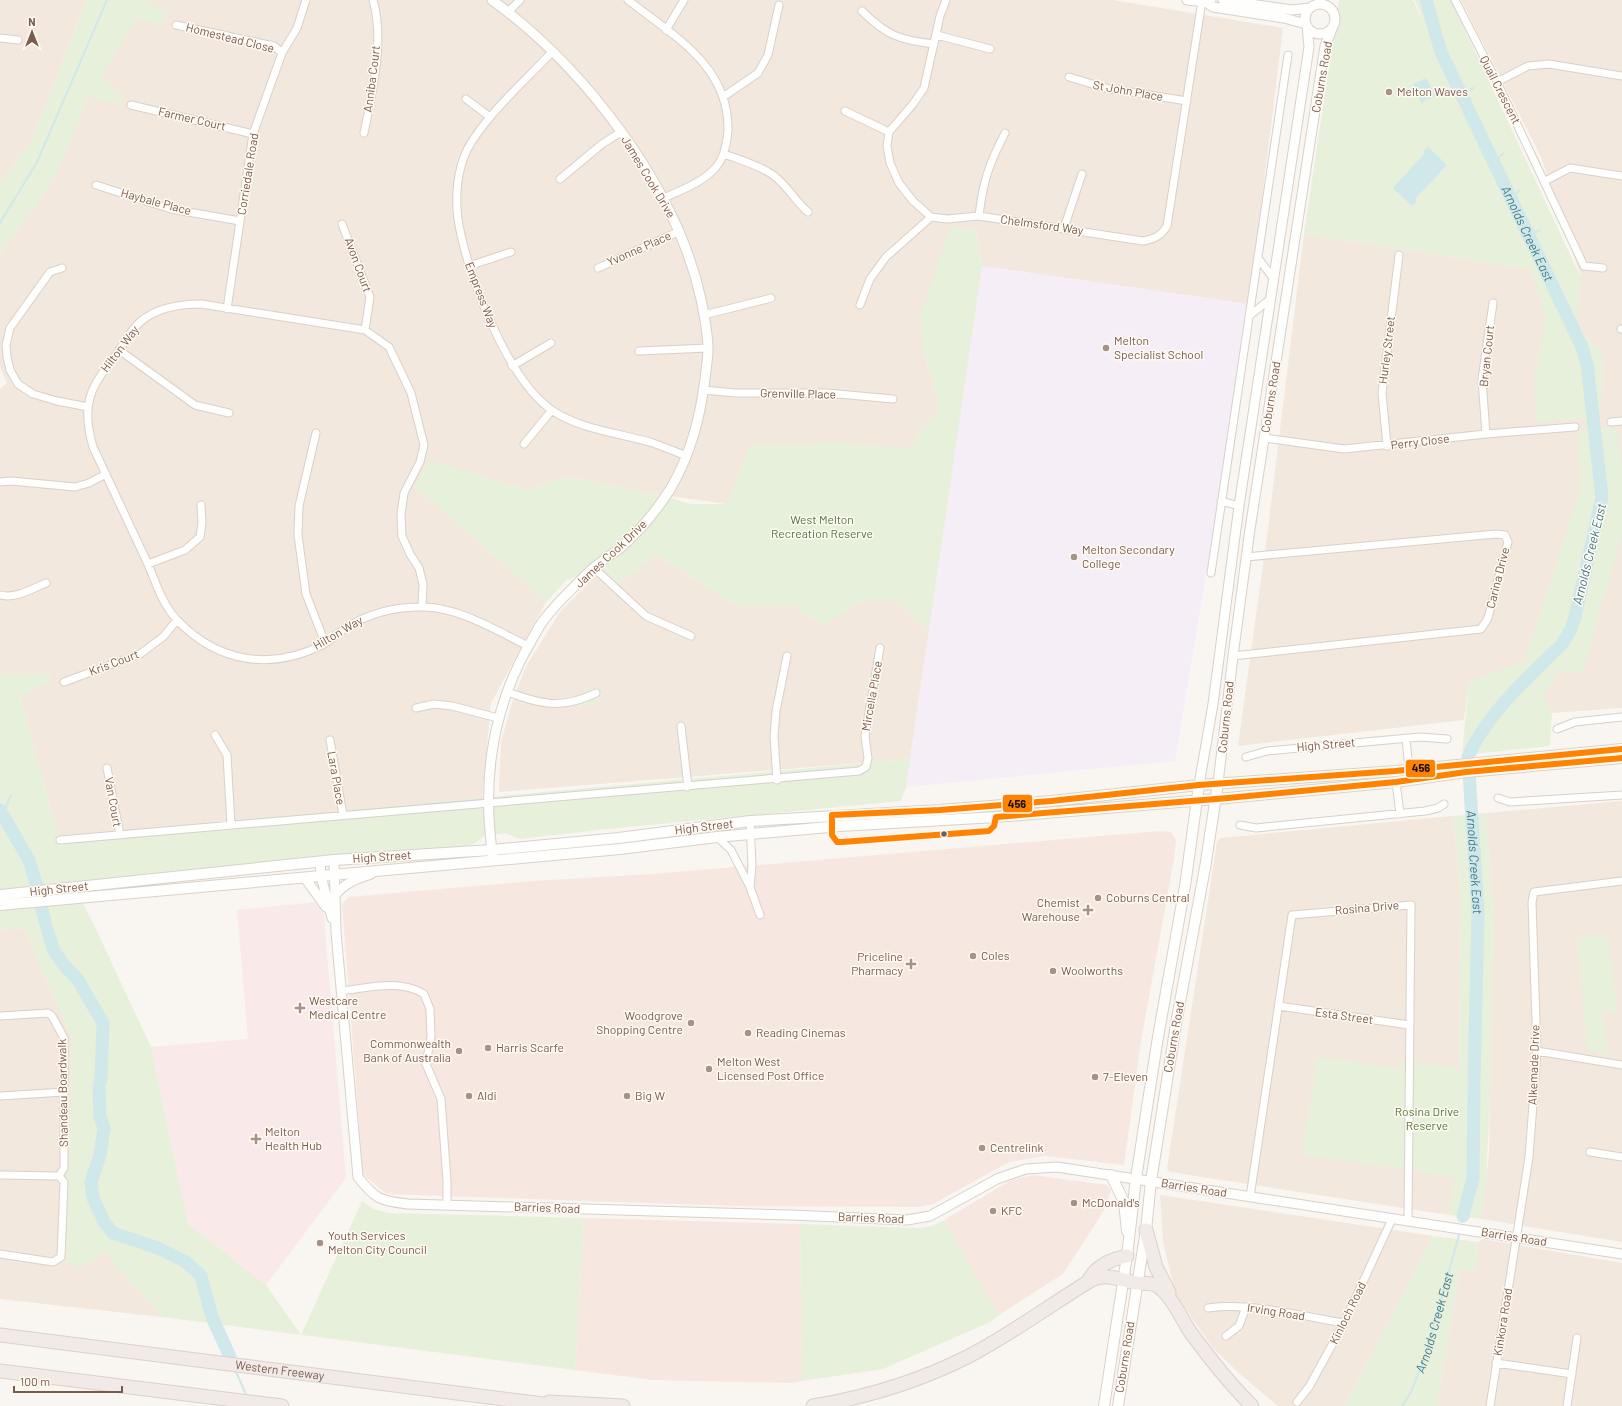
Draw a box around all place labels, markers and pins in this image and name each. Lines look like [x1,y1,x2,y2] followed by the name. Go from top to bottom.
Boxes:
[1397,84,1468,98] place label: Melton Waves
[1384,87,1394,97] marker: Melton Waves
[1114,333,1203,361] place label: Melton Specialist School
[1101,343,1111,353] marker: Melton Specialist School
[1082,542,1175,570] place label: Melton Secondary College
[1069,552,1079,562] marker: Melton Secondary College
[939,829,949,839] unlabelled marker
[1106,890,1190,904] place label: Coburns Central
[1093,893,1103,903] marker: Coburns Central
[1022,895,1080,923] place label: Chemist Warehouse
[1083,905,1093,915] marker: Chemist Warehouse
[981,948,1010,962] place label: Coles
[851,949,903,977] place label: Priceline Pharmacy
[968,951,978,961] marker: Coles
[906,959,916,969] marker: Priceline Pharmacy
[1061,963,1123,977] place label: Woolworths
[1048,966,1058,976] marker: Woolworths
[309,993,386,1021] place label: Westcare Medical Centre
[294,1002,306,1014] marker: Westcare Medical Centre
[596,1008,683,1036] place label: Woodgrove Shopping Centre
[686,1018,696,1028] marker: Woodgrove Shopping Centre
[756,1025,846,1039] place label: Reading Cinemas
[743,1028,753,1038] marker: Reading Cinemas
[363,1036,451,1064] place label: Commonwealth Bank of Australia
[496,1040,564,1054] place label: Harris Scarfe
[483,1043,493,1053] marker: Harris Scarfe
[454,1046,464,1056] marker: Commonwealth Bank of Australia
[717,1054,824,1082] place label: Melton West Licensed Post Office
[704,1064,714,1074] marker: Melton West Licensed Post Office
[1103,1069,1148,1083] place label: 7-Eleven
[1090,1072,1100,1082] marker: 7-Eleven
[477,1088,497,1102] place label: Aldi
[635,1088,665,1102] place label: Big W
[464,1091,474,1101] marker: Aldi
[622,1091,632,1101] marker: Big W
[265,1124,322,1152] place label: Melton Health Hub
[250,1133,262,1145] marker: Melton Health Hub
[990,1140,1044,1154] place label: Centrelink
[977,1143,987,1153] marker: Centrelink
[1082,1195,1140,1209] place label: McDonald's
[1069,1198,1079,1208] marker: McDonald's
[1001,1203,1022,1217] place label: KFC
[988,1206,998,1216] marker: KFC
[328,1228,427,1256] place label: Youth Services Melton City Council
[315,1238,325,1248] marker: Youth Services Melton City Council

